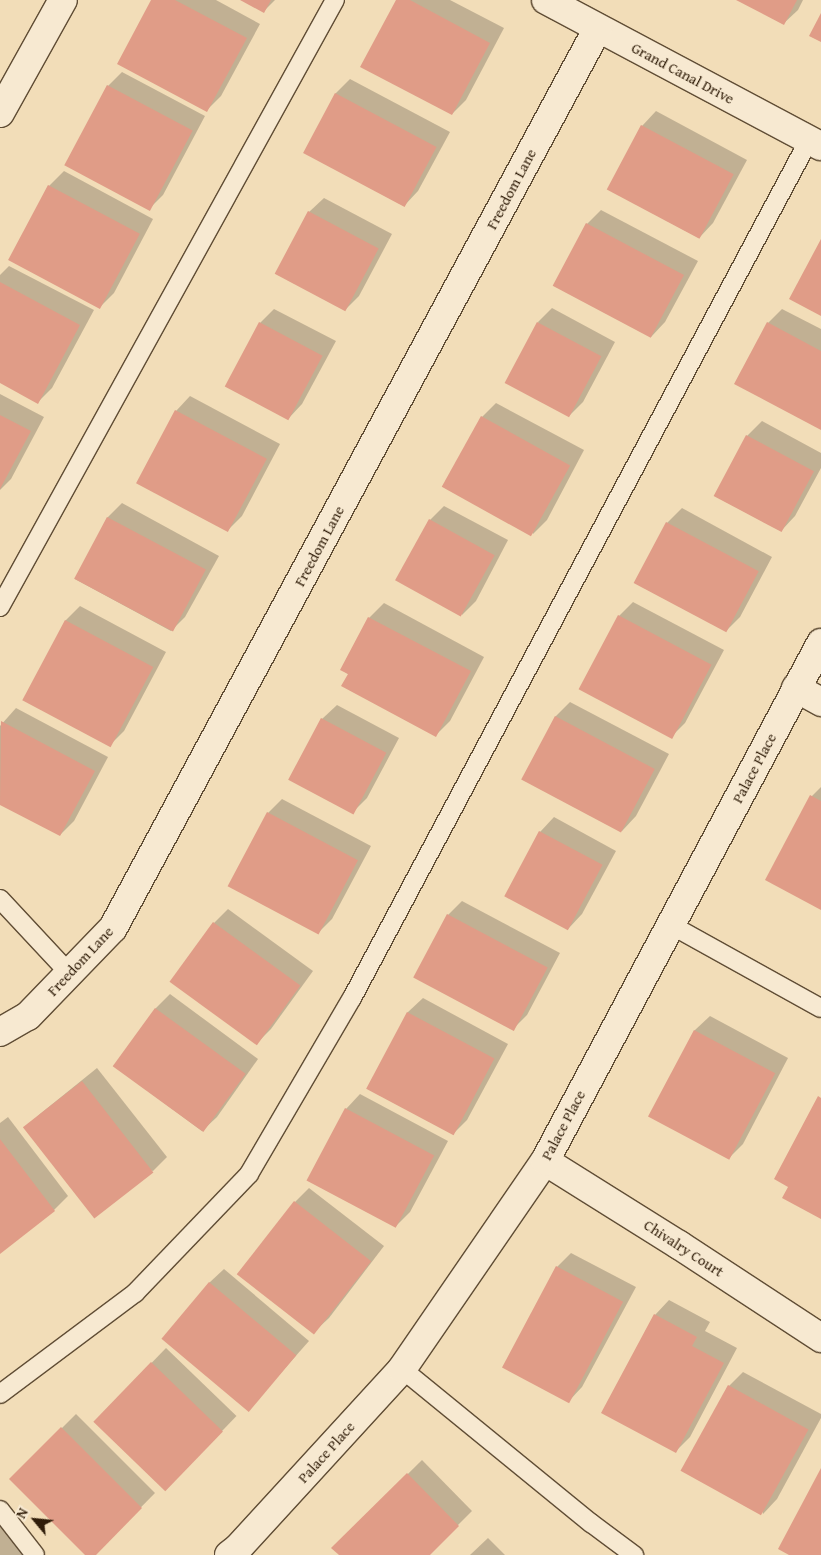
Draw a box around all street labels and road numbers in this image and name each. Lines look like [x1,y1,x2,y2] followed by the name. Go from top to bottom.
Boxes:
[629,38,737,108] street label: Grand Canal Drive
[482,146,540,232] street label: Freedom Lane
[290,503,348,589] street label: Freedom Lane
[728,730,780,806] street label: Palace Place
[43,923,117,999] street label: Freedom Lane
[537,1087,589,1163] street label: Palace Place
[641,1216,727,1280] street label: Chivalry Court
[294,1418,358,1486] street label: Palace Place

